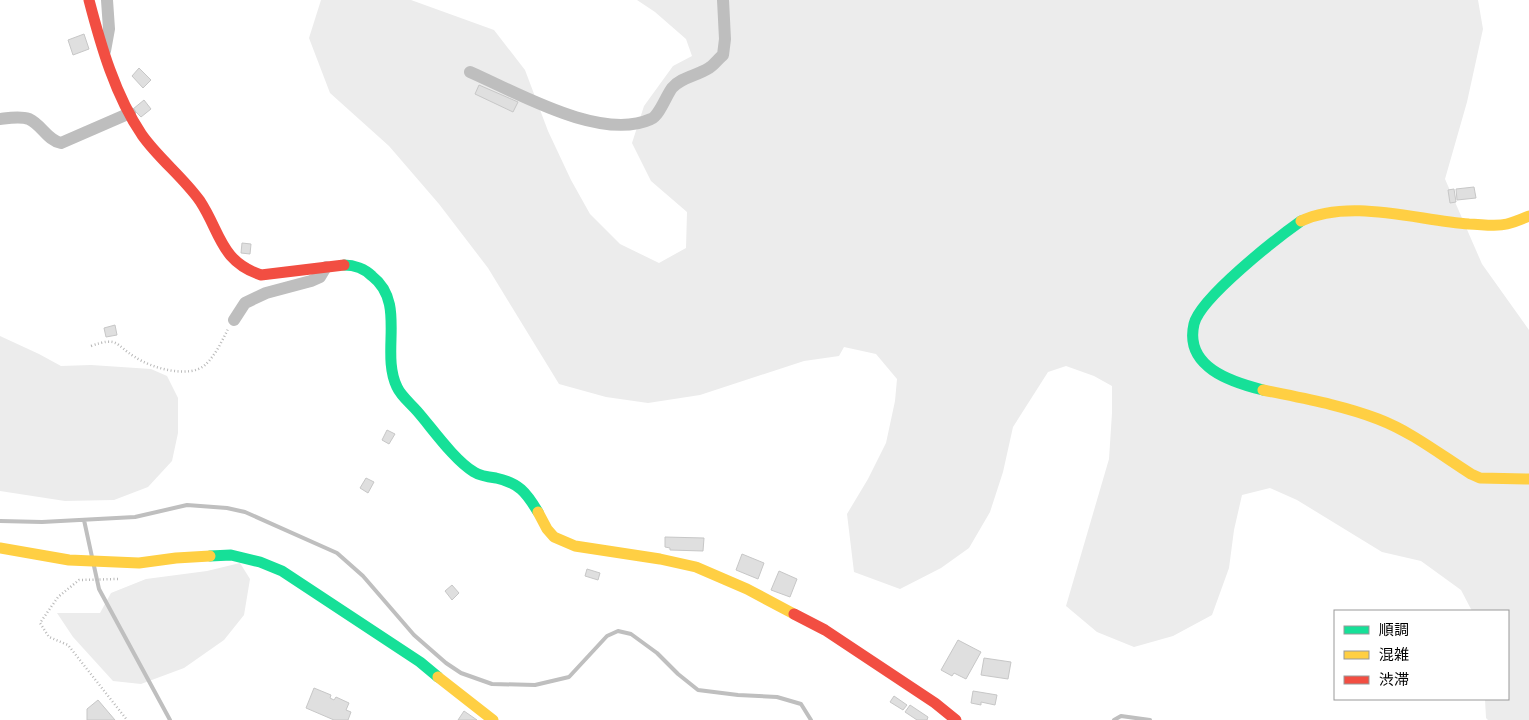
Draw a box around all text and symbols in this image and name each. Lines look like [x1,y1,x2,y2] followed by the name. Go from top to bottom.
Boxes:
[1334,610,1509,700] legend
[1379,621,1409,640] text: 順調
[1379,646,1409,665] text: 混雑
[1379,671,1409,690] text: 渋滞

